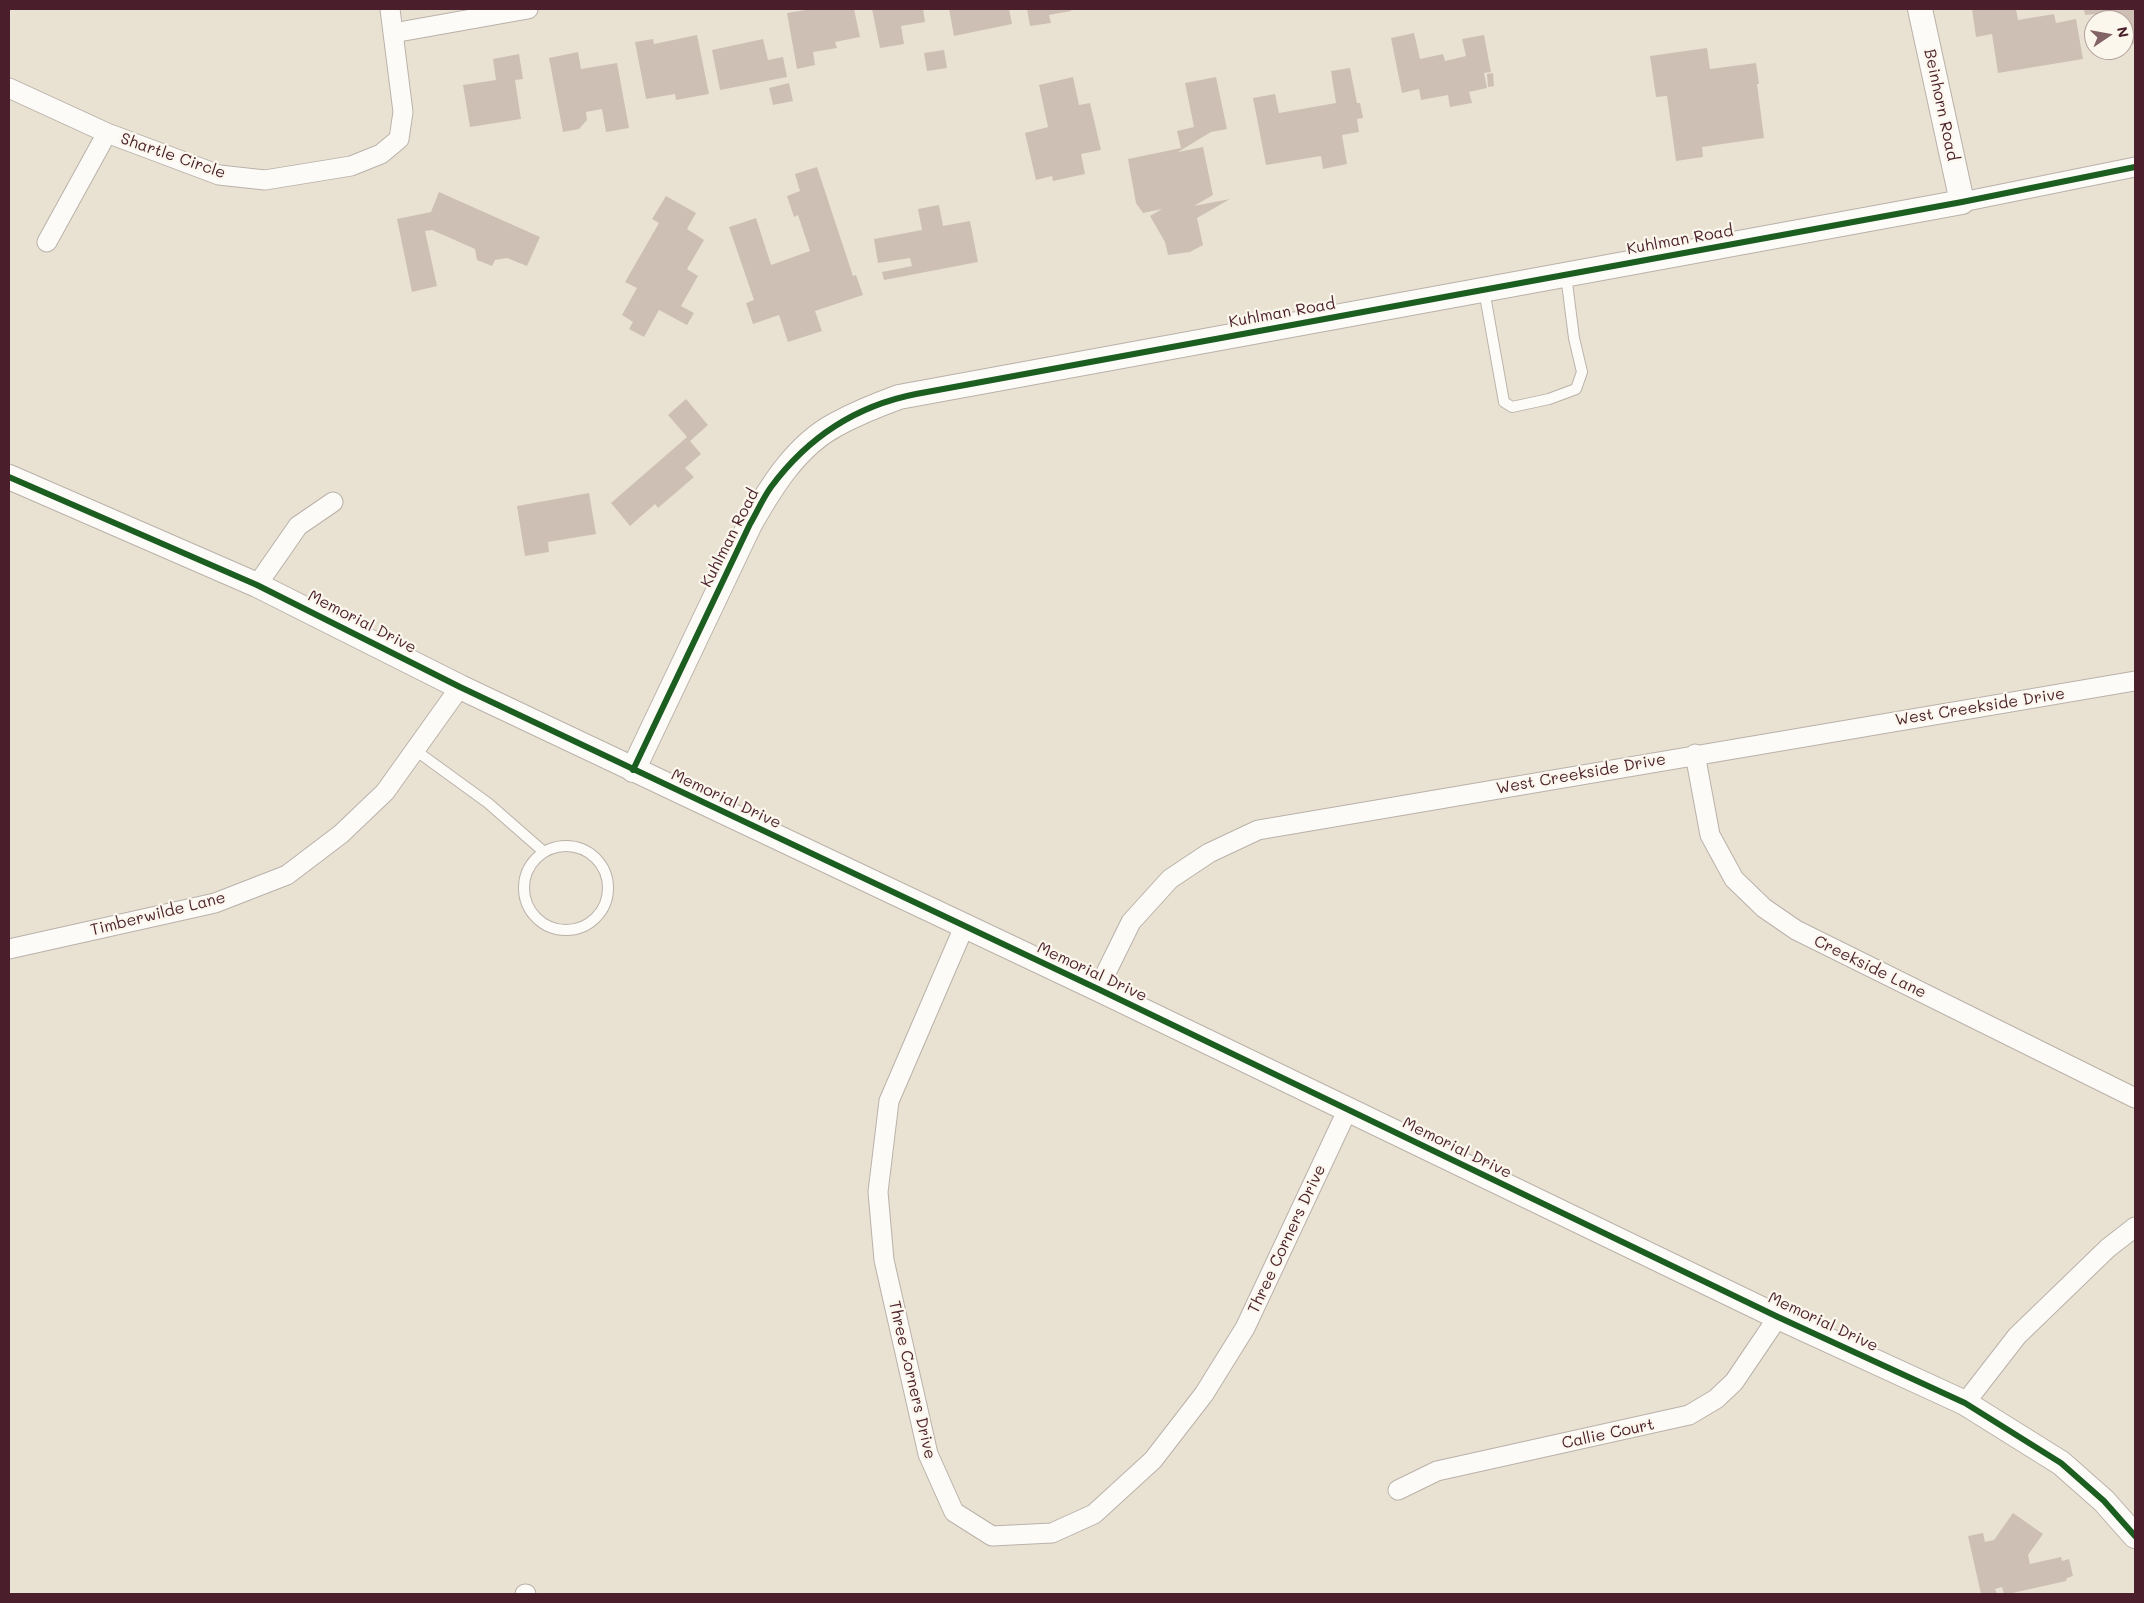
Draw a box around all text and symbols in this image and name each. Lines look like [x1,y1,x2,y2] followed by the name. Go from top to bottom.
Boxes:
[2084,10,2134,60] north arrow
[2113,25,2134,39] text: N
[1920,47,1962,163] street label: Beinhorn Road
[118,129,228,183] street label: Shartle Circle
[1625,221,1735,259] street label: Kuhlman Road
[1227,294,1337,332] street label: Kuhlman Road
[697,485,763,591] street label: Kuhlman Road
[305,586,419,658] street label: Memorial Drive
[1894,684,2066,730] street label: West Creekside Drive
[1495,750,1667,798] street label: West Creekside Drive
[668,765,784,833] street label: Memorial Drive
[89,888,227,940] street label: Timberwilde Lane
[1811,931,1929,1003] street label: Creekside Lane
[1034,938,1150,1006] street label: Memorial Drive
[1399,1113,1515,1183] street label: Memorial Drive
[1244,1162,1330,1316] street label: Three Corners Drive
[1765,1288,1881,1356] street label: Memorial Drive
[884,1299,940,1461] street label: Three Corners Drive
[1560,1415,1656,1453] street label: Callie Court

